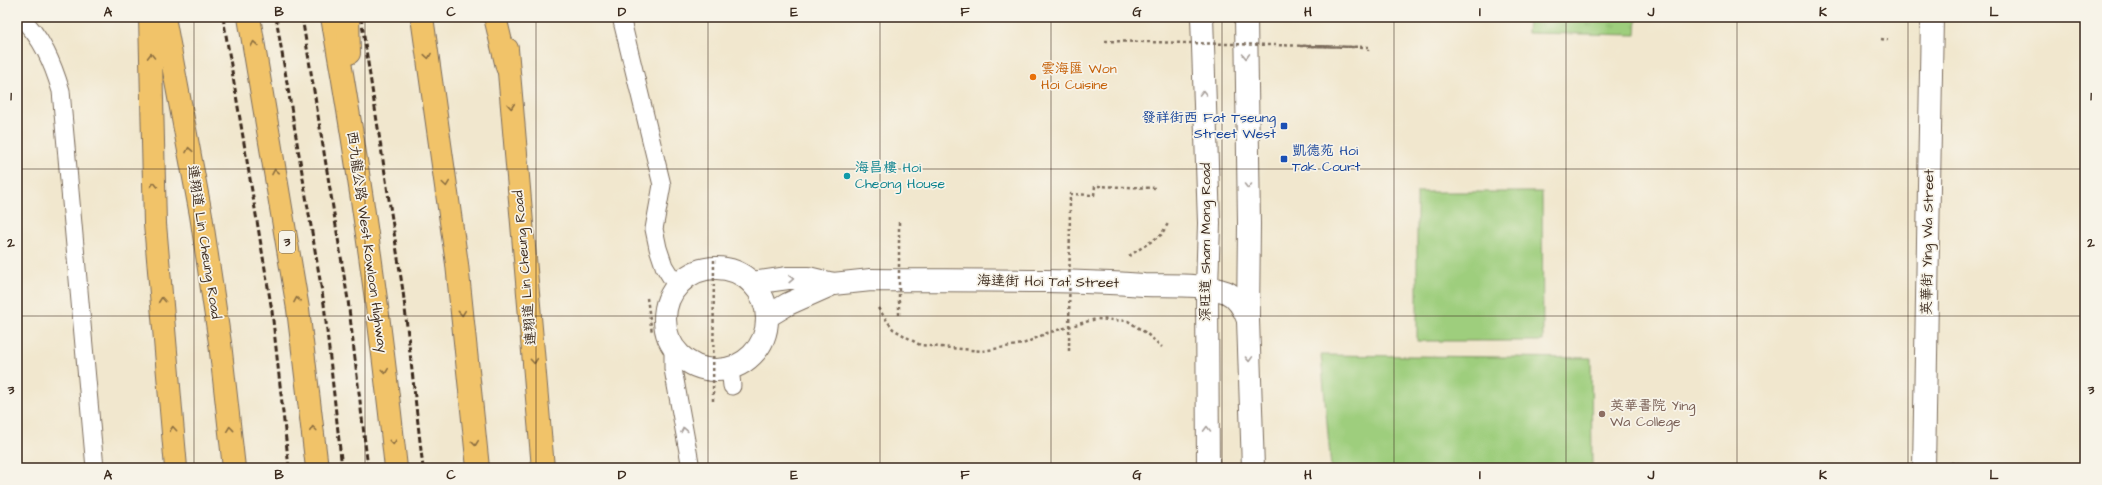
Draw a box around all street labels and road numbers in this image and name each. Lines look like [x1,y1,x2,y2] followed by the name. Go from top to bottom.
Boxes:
[342,130,393,354] street label: 西九龍公路 West Kowloon Highway
[1196,163,1216,321] street label: 深旺道 Sham Mong Road
[182,164,226,320] street label: 連翔道 Lin Cheung Road
[1917,168,1939,315] street label: 英華街 Ying Wa Street
[508,190,542,346] street label: 連翔道 Lin Cheung Road
[279,231,295,253] road number: 3
[977,271,1119,293] street label: 海達街 Hoi Tat Street

